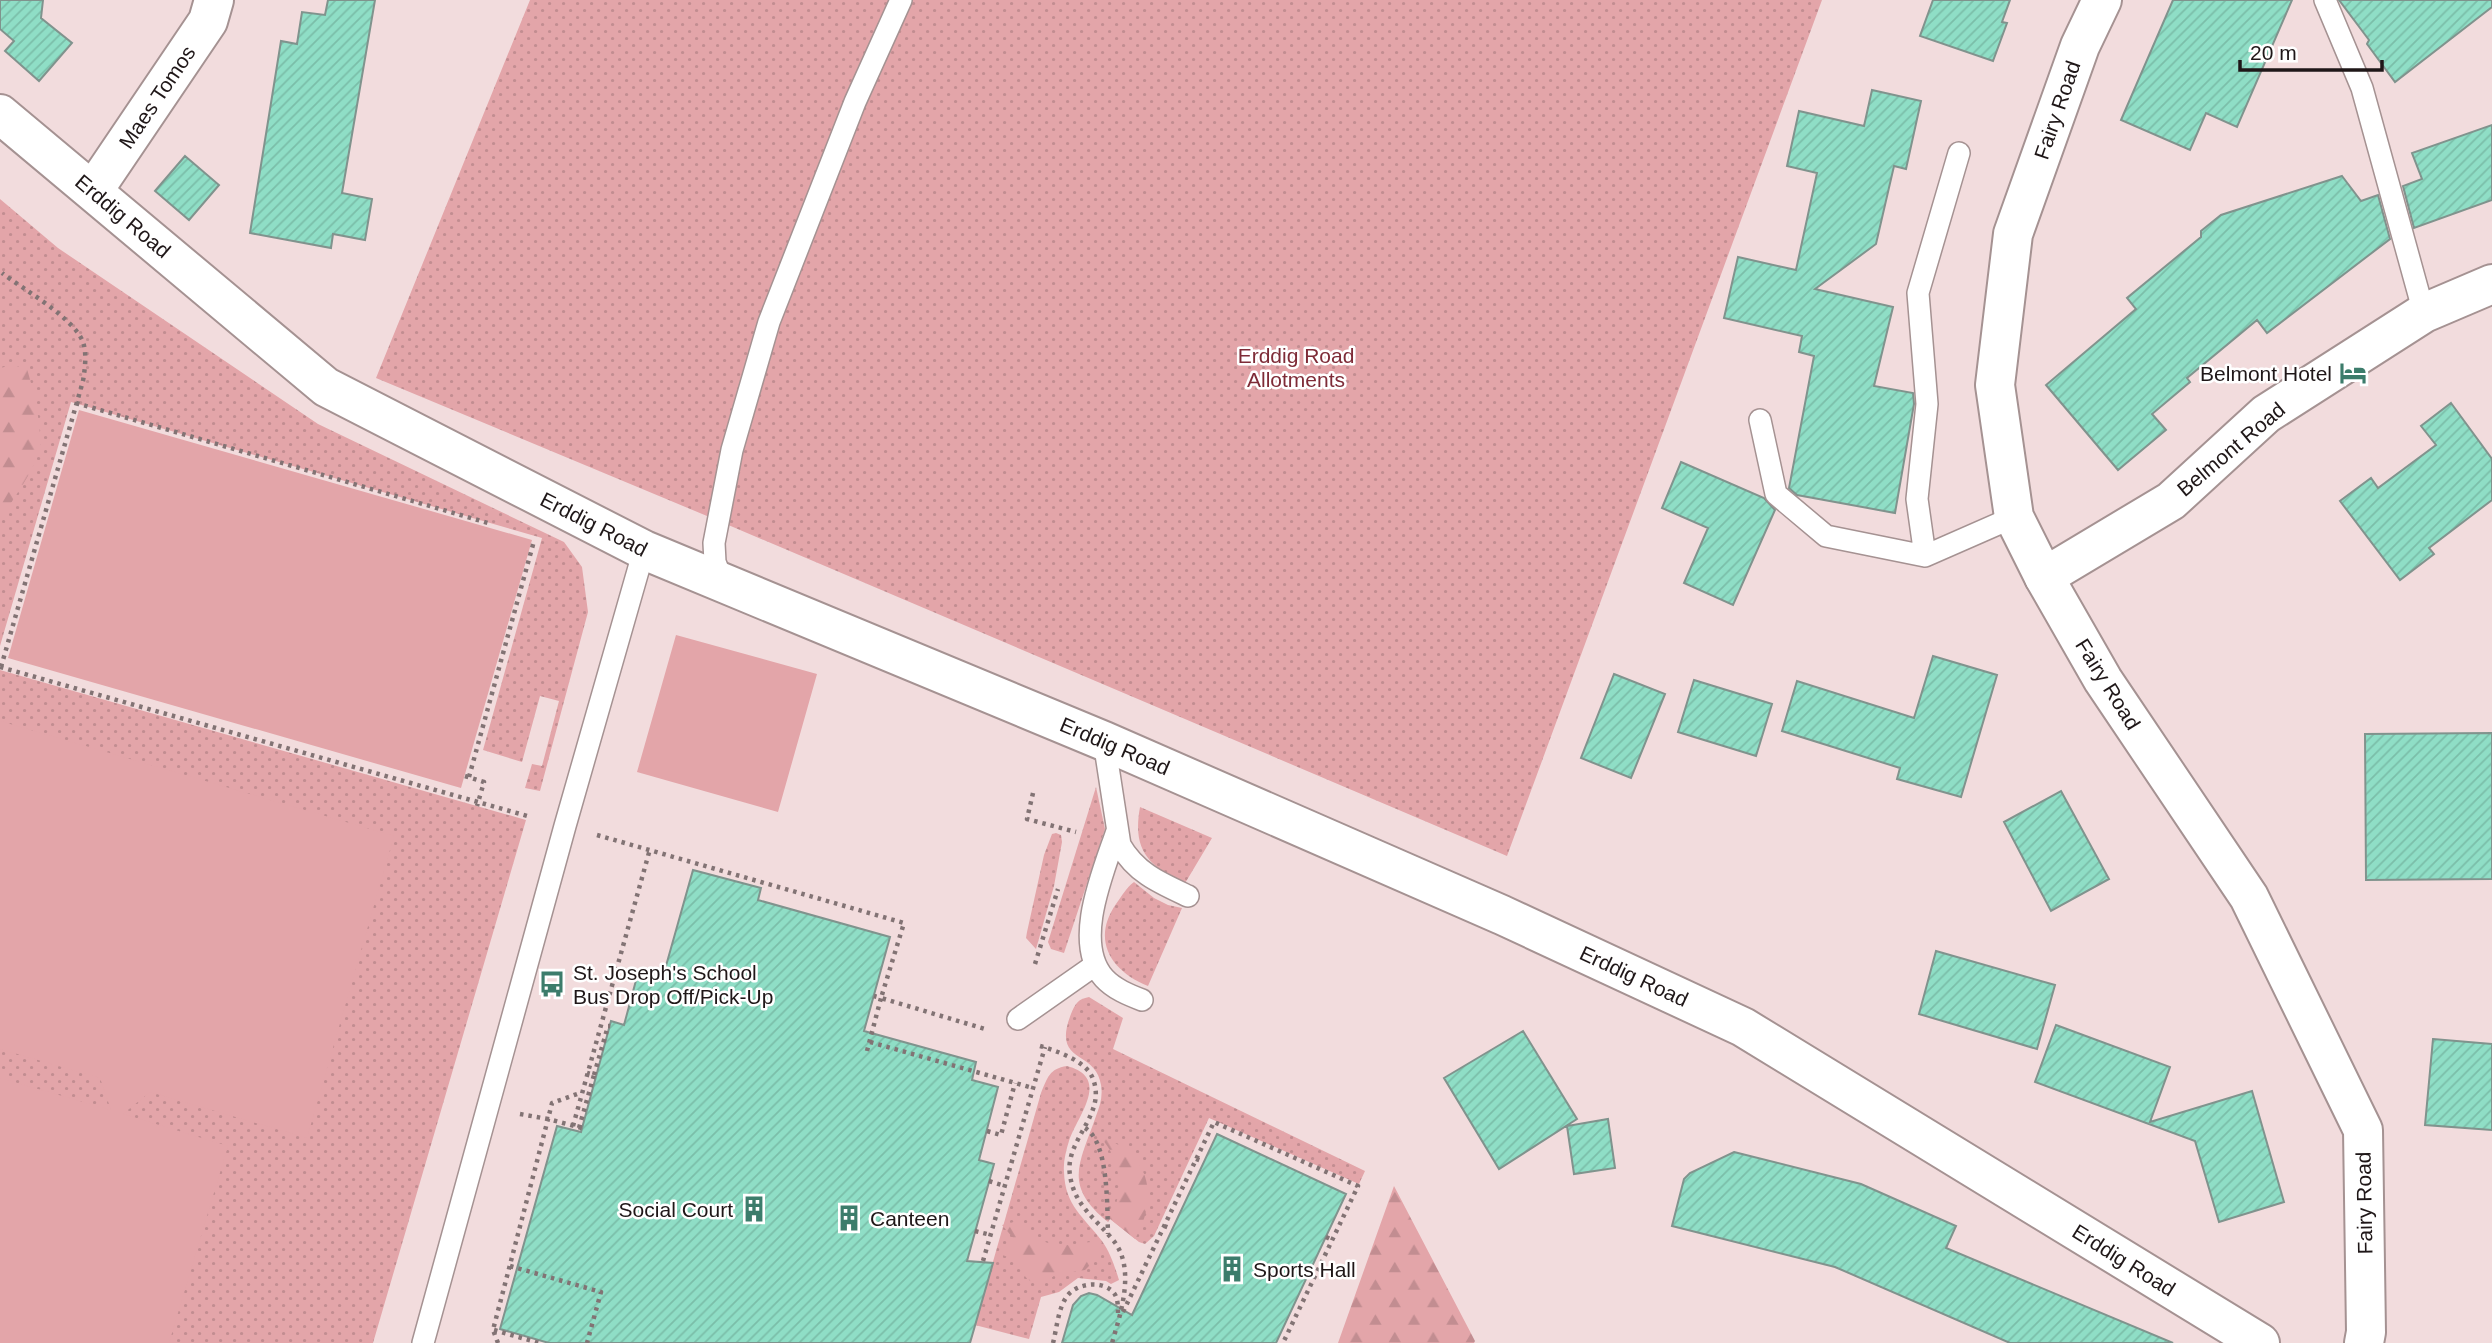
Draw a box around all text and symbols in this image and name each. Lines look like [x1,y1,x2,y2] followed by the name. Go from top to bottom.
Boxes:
[2240,28,2382,72] scale bar
[114,41,200,153] street label: Maes Tomos
[2250,41,2297,64] text: 20 m
[2029,58,2085,162] street label: Fairy Road
[71,170,175,262] street label: Erddig Road
[1238,344,1354,391] park label: Erddig Road Allotments
[2338,358,2368,388] hotel icon: Belmont Hotel
[2200,362,2332,385] place label: Belmont Hotel
[2173,397,2289,501] street label: Belmont Road
[537,487,651,561] street label: Erddig Road
[2071,634,2145,734] street label: Fairy Road
[1057,713,1173,779] street label: Erddig Road
[1576,941,1692,1011] street label: Erddig Road
[573,961,773,1008] place label: St. Joseph's School Bus Drop Off/Pick-Up
[537,969,567,999] bus stop icon: St. Joseph's School Bus Drop Off/Pick-Up
[2352,1151,2376,1255] street label: Fairy Road
[739,1194,769,1224] building icon: Social Court
[619,1198,733,1221] place label: Social Court
[834,1203,864,1233] building icon: Canteen
[870,1207,949,1230] place label: Canteen
[2068,1219,2180,1301] street label: Erddig Road
[1217,1254,1247,1284] building icon: Sports Hall
[1253,1258,1356,1281] place label: Sports Hall

